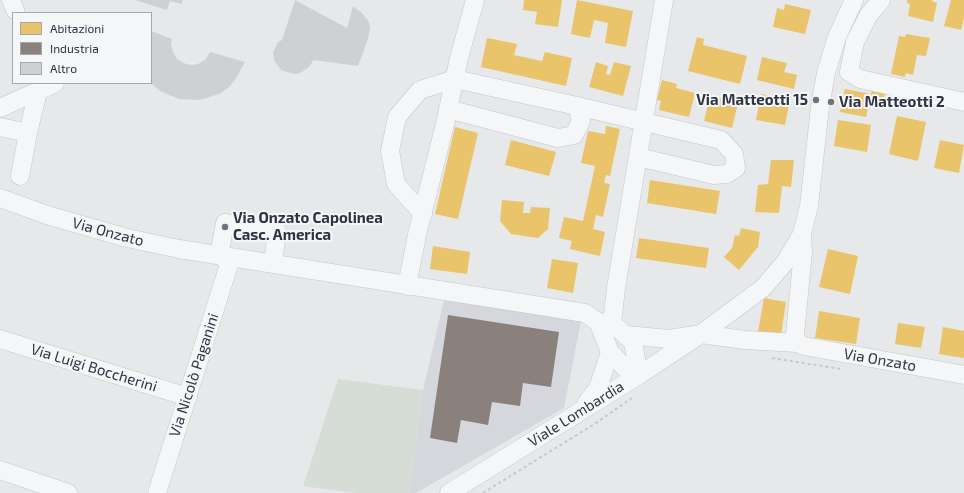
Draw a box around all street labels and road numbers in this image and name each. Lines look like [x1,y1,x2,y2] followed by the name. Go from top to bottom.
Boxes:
[70,214,146,250] street label: Via Onzato
[165,311,223,439] street label: Via Nicolò Paganini
[29,340,159,396] street label: Via Luigi Boccherini
[842,345,918,375] street label: Via Onzato
[525,377,627,451] street label: Viale Lombardia

